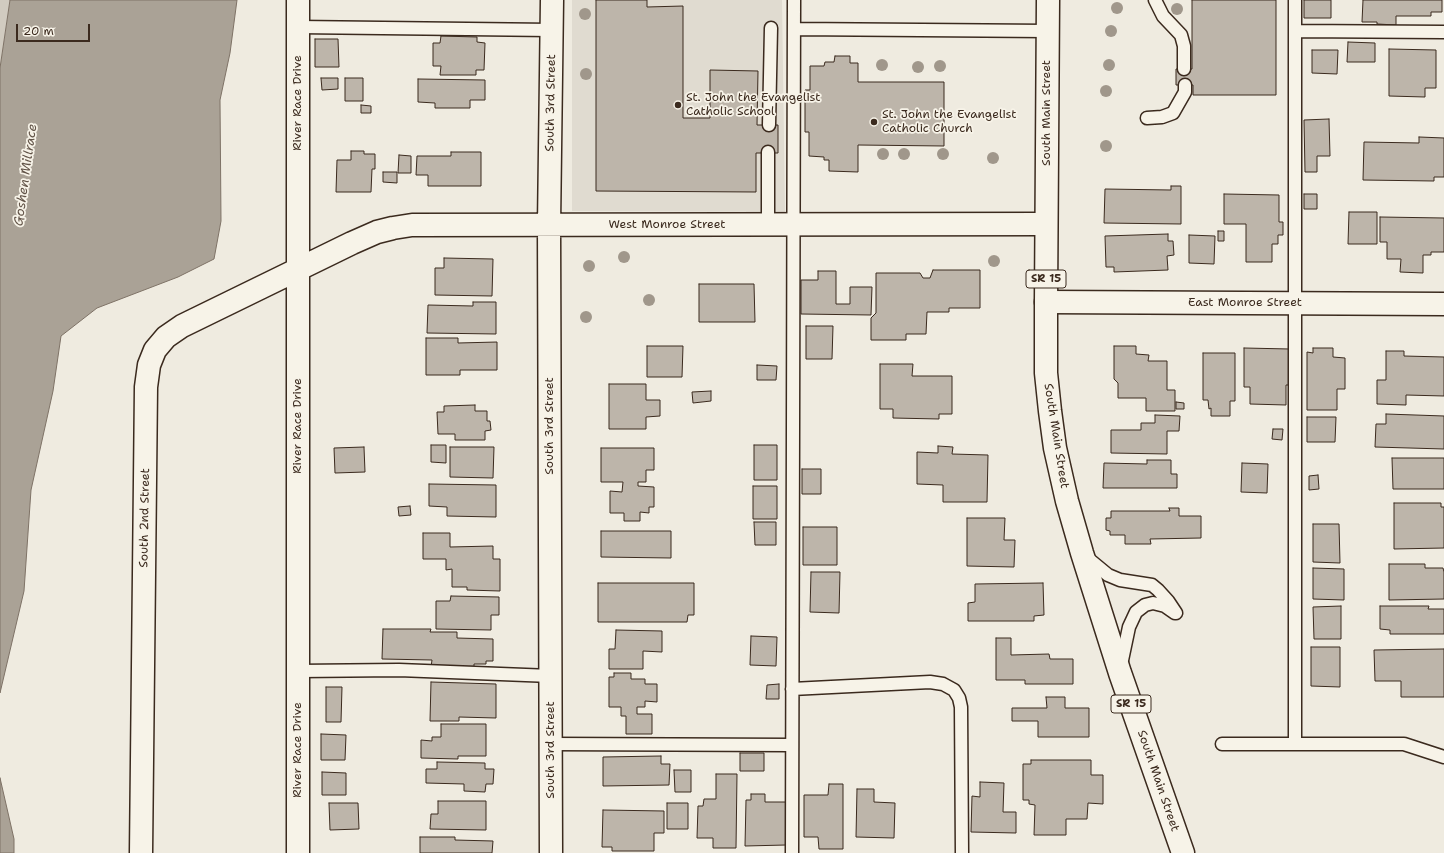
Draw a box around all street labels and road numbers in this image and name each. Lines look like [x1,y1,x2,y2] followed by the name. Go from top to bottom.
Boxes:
[543,54,559,152] street label: South 3rd Street
[291,55,305,151] street label: River Race Drive
[1040,60,1054,166] street label: South Main Street
[608,218,726,232] street label: West Monroe Street
[1026,270,1066,288] road number: SR 15
[1188,296,1302,310] street label: East Monroe Street
[543,377,557,475] street label: South 3rd Street
[291,378,305,474] street label: River Race Drive
[1041,382,1071,490] street label: South Main Street
[137,468,153,568] street label: South 2nd Street
[1111,695,1151,713] road number: SR 15
[544,701,558,799] street label: South 3rd Street
[291,702,305,798] street label: River Race Drive
[1134,728,1182,834] street label: South Main Street

